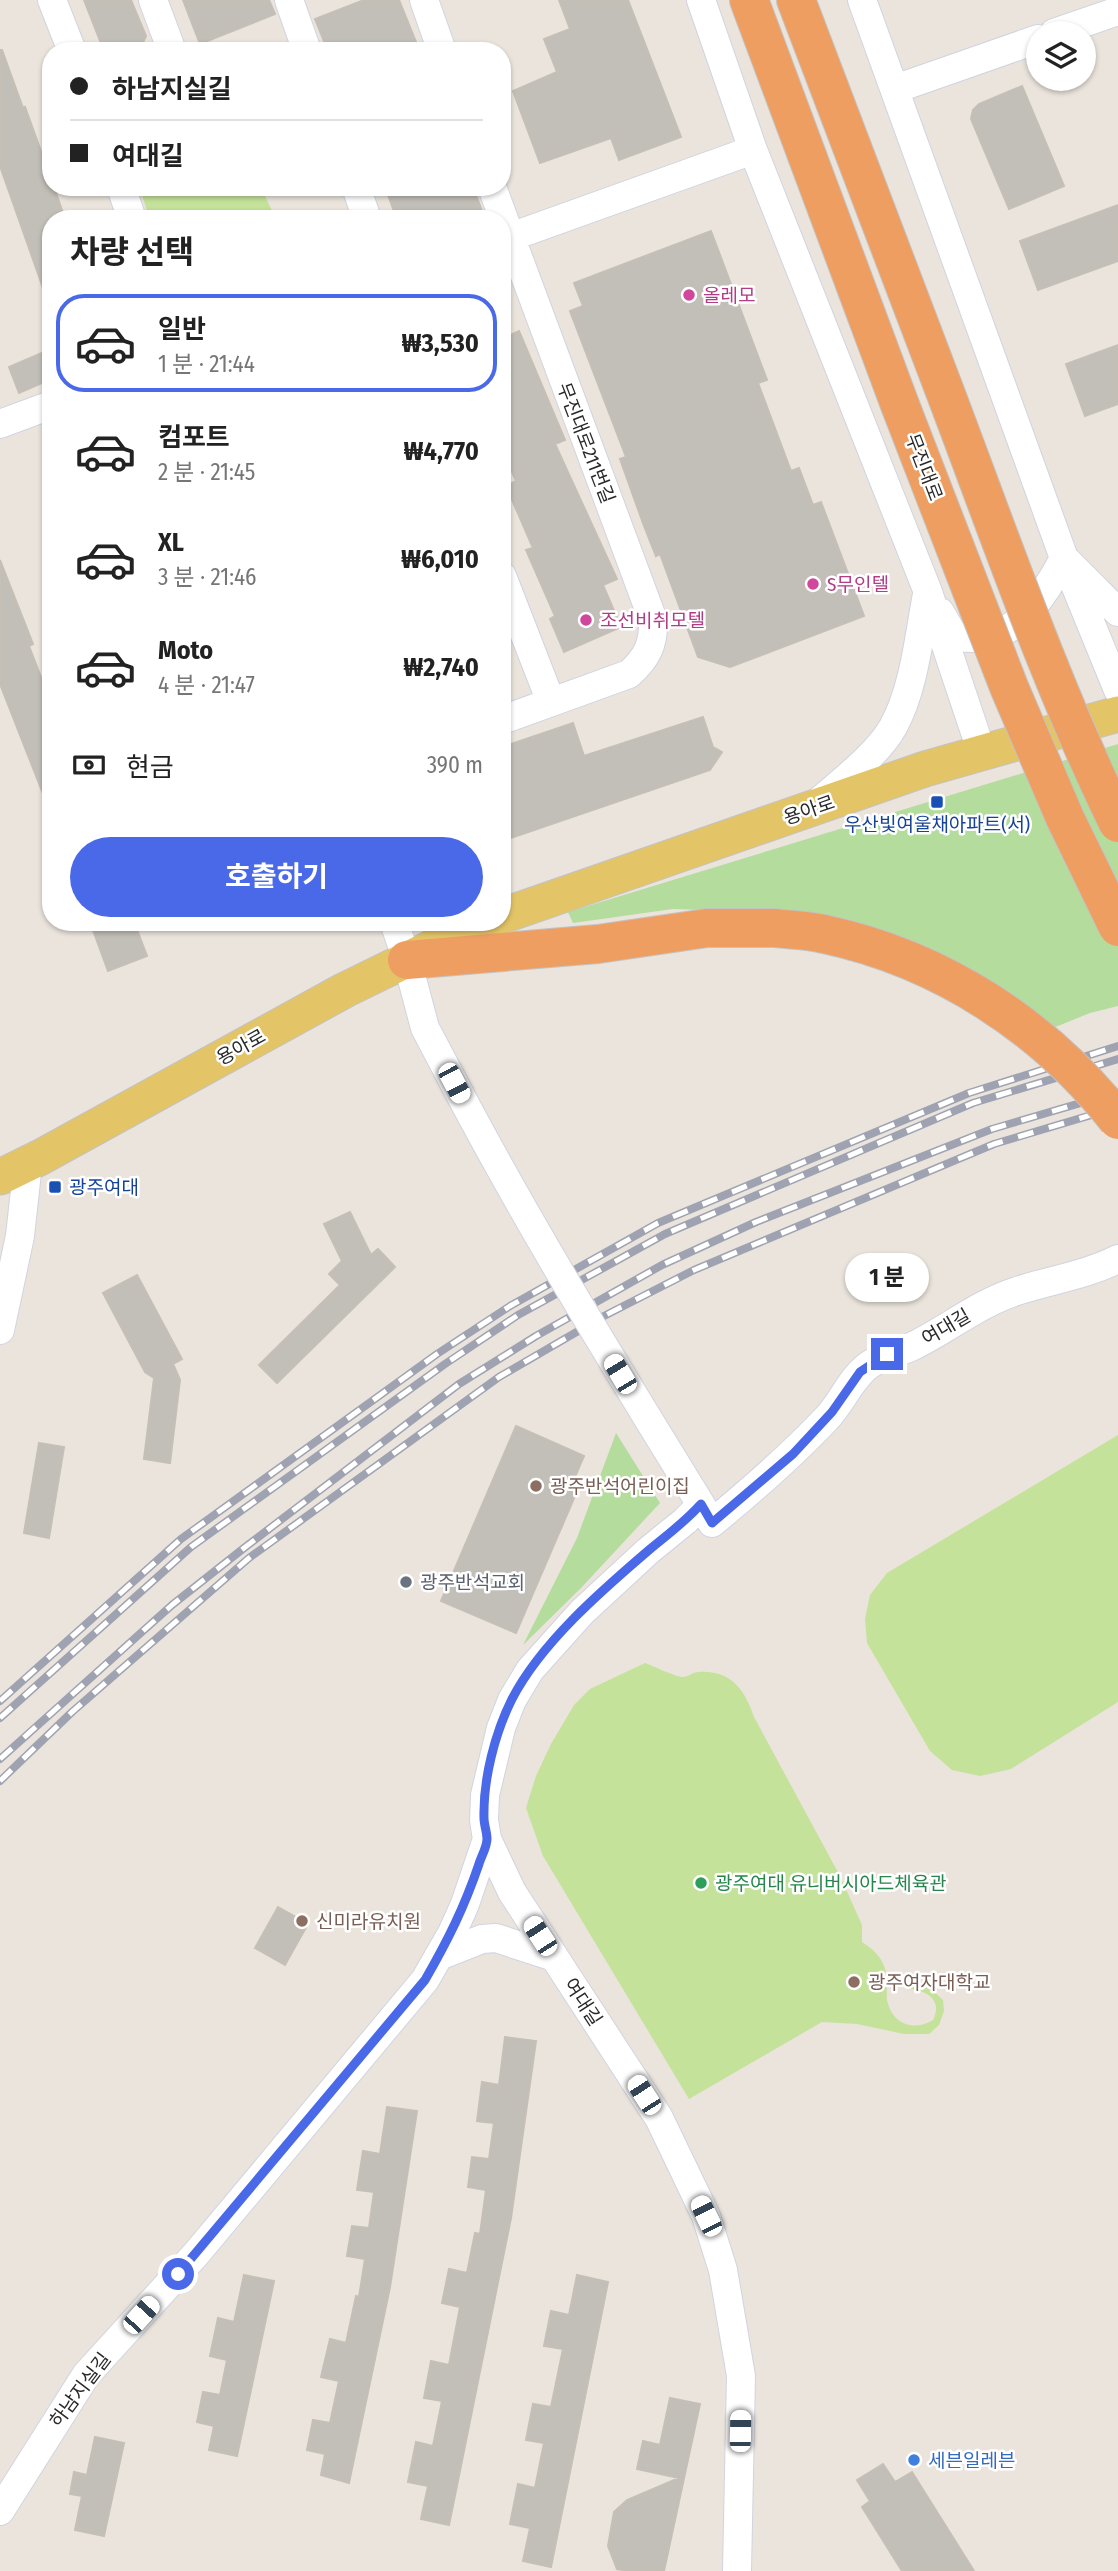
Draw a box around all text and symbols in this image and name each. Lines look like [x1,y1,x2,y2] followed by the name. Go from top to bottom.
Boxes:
[1026,21,1096,91] map controls
[1026,21,1096,91] button: layers
[112,74,232,105] text: 하남지실길
[112,141,184,172] text: 여대길
[70,233,194,271] text: 차량 선택
[703,284,755,307] place label: 올레모
[681,287,697,303] marker: 올레모
[74,312,137,375] icon: car
[158,314,206,345] text: 일반
[401,328,479,359] text: ₩3,530
[158,350,255,378] text: 1 분 · 21:44
[552,379,620,507] street label: 무진대로211번길
[74,420,137,483] icon: car
[158,422,230,453] text: 컴포트
[901,430,947,504] street label: 무진대로
[403,436,479,467] text: ₩4,770
[158,458,255,486] text: 2 분 · 21:45
[158,527,184,558] text: XL
[74,528,137,591] icon: car
[401,544,479,575] text: ₩6,010
[158,563,257,591] text: 3 분 · 21:46
[827,573,889,596] place label: S무인텔
[805,576,821,592] marker: S무인텔
[600,609,705,632] place label: 조선비취모텔
[578,612,594,628] marker: 조선비취모텔
[158,635,213,666] text: Moto
[74,636,137,699] icon: car
[403,652,479,683] text: ₩2,740
[158,671,255,699] text: 4 분 · 21:47
[70,746,108,784] icon: cash
[427,751,483,779] text: 390 m
[126,752,174,783] text: 현금
[780,791,838,829] street label: 용아로
[929,794,945,810] marker: 우산빛여울채아파트(서)
[844,813,1030,836] place label: 우산빛여울채아파트(서)
[70,837,483,917] button: 호출하기
[212,1024,270,1070] street label: 용아로
[435,1060,474,1106] car
[69,1176,139,1199] place label: 광주여대
[47,1179,63,1195] marker: 광주여대
[845,1252,929,1302] callout: 1 분
[869,1263,905,1291] text: 1 분
[918,1304,974,1350] street label: 여대길
[871,1338,903,1370] route end
[601,1351,640,1397] car
[550,1475,690,1498] place label: 광주반석어린이집
[528,1478,544,1494] marker: 광주반석어린이집
[420,1571,525,1594] place label: 광주반석교회
[398,1574,414,1590] marker: 광주반석교회
[715,1872,947,1895] place label: 광주여대 유니버시아드체육관
[693,1875,709,1891] marker: 광주여대 유니버시아드체육관
[316,1910,421,1933] place label: 신미라유치원
[294,1913,310,1929] marker: 신미라유치원
[520,1913,561,1959] car
[868,1971,990,1994] place label: 광주여자대학교
[559,1974,607,2030] street label: 여대길
[846,1974,862,1990] marker: 광주여자대학교
[624,2072,665,2118] car
[688,2193,725,2239] car
[162,2258,194,2290] route start
[120,2292,163,2338] car
[45,2348,115,2432] street label: 하남지실길
[730,2410,751,2452] car
[928,2449,1015,2472] place label: 세븐일레븐
[906,2452,922,2468] marker: 세븐일레븐

